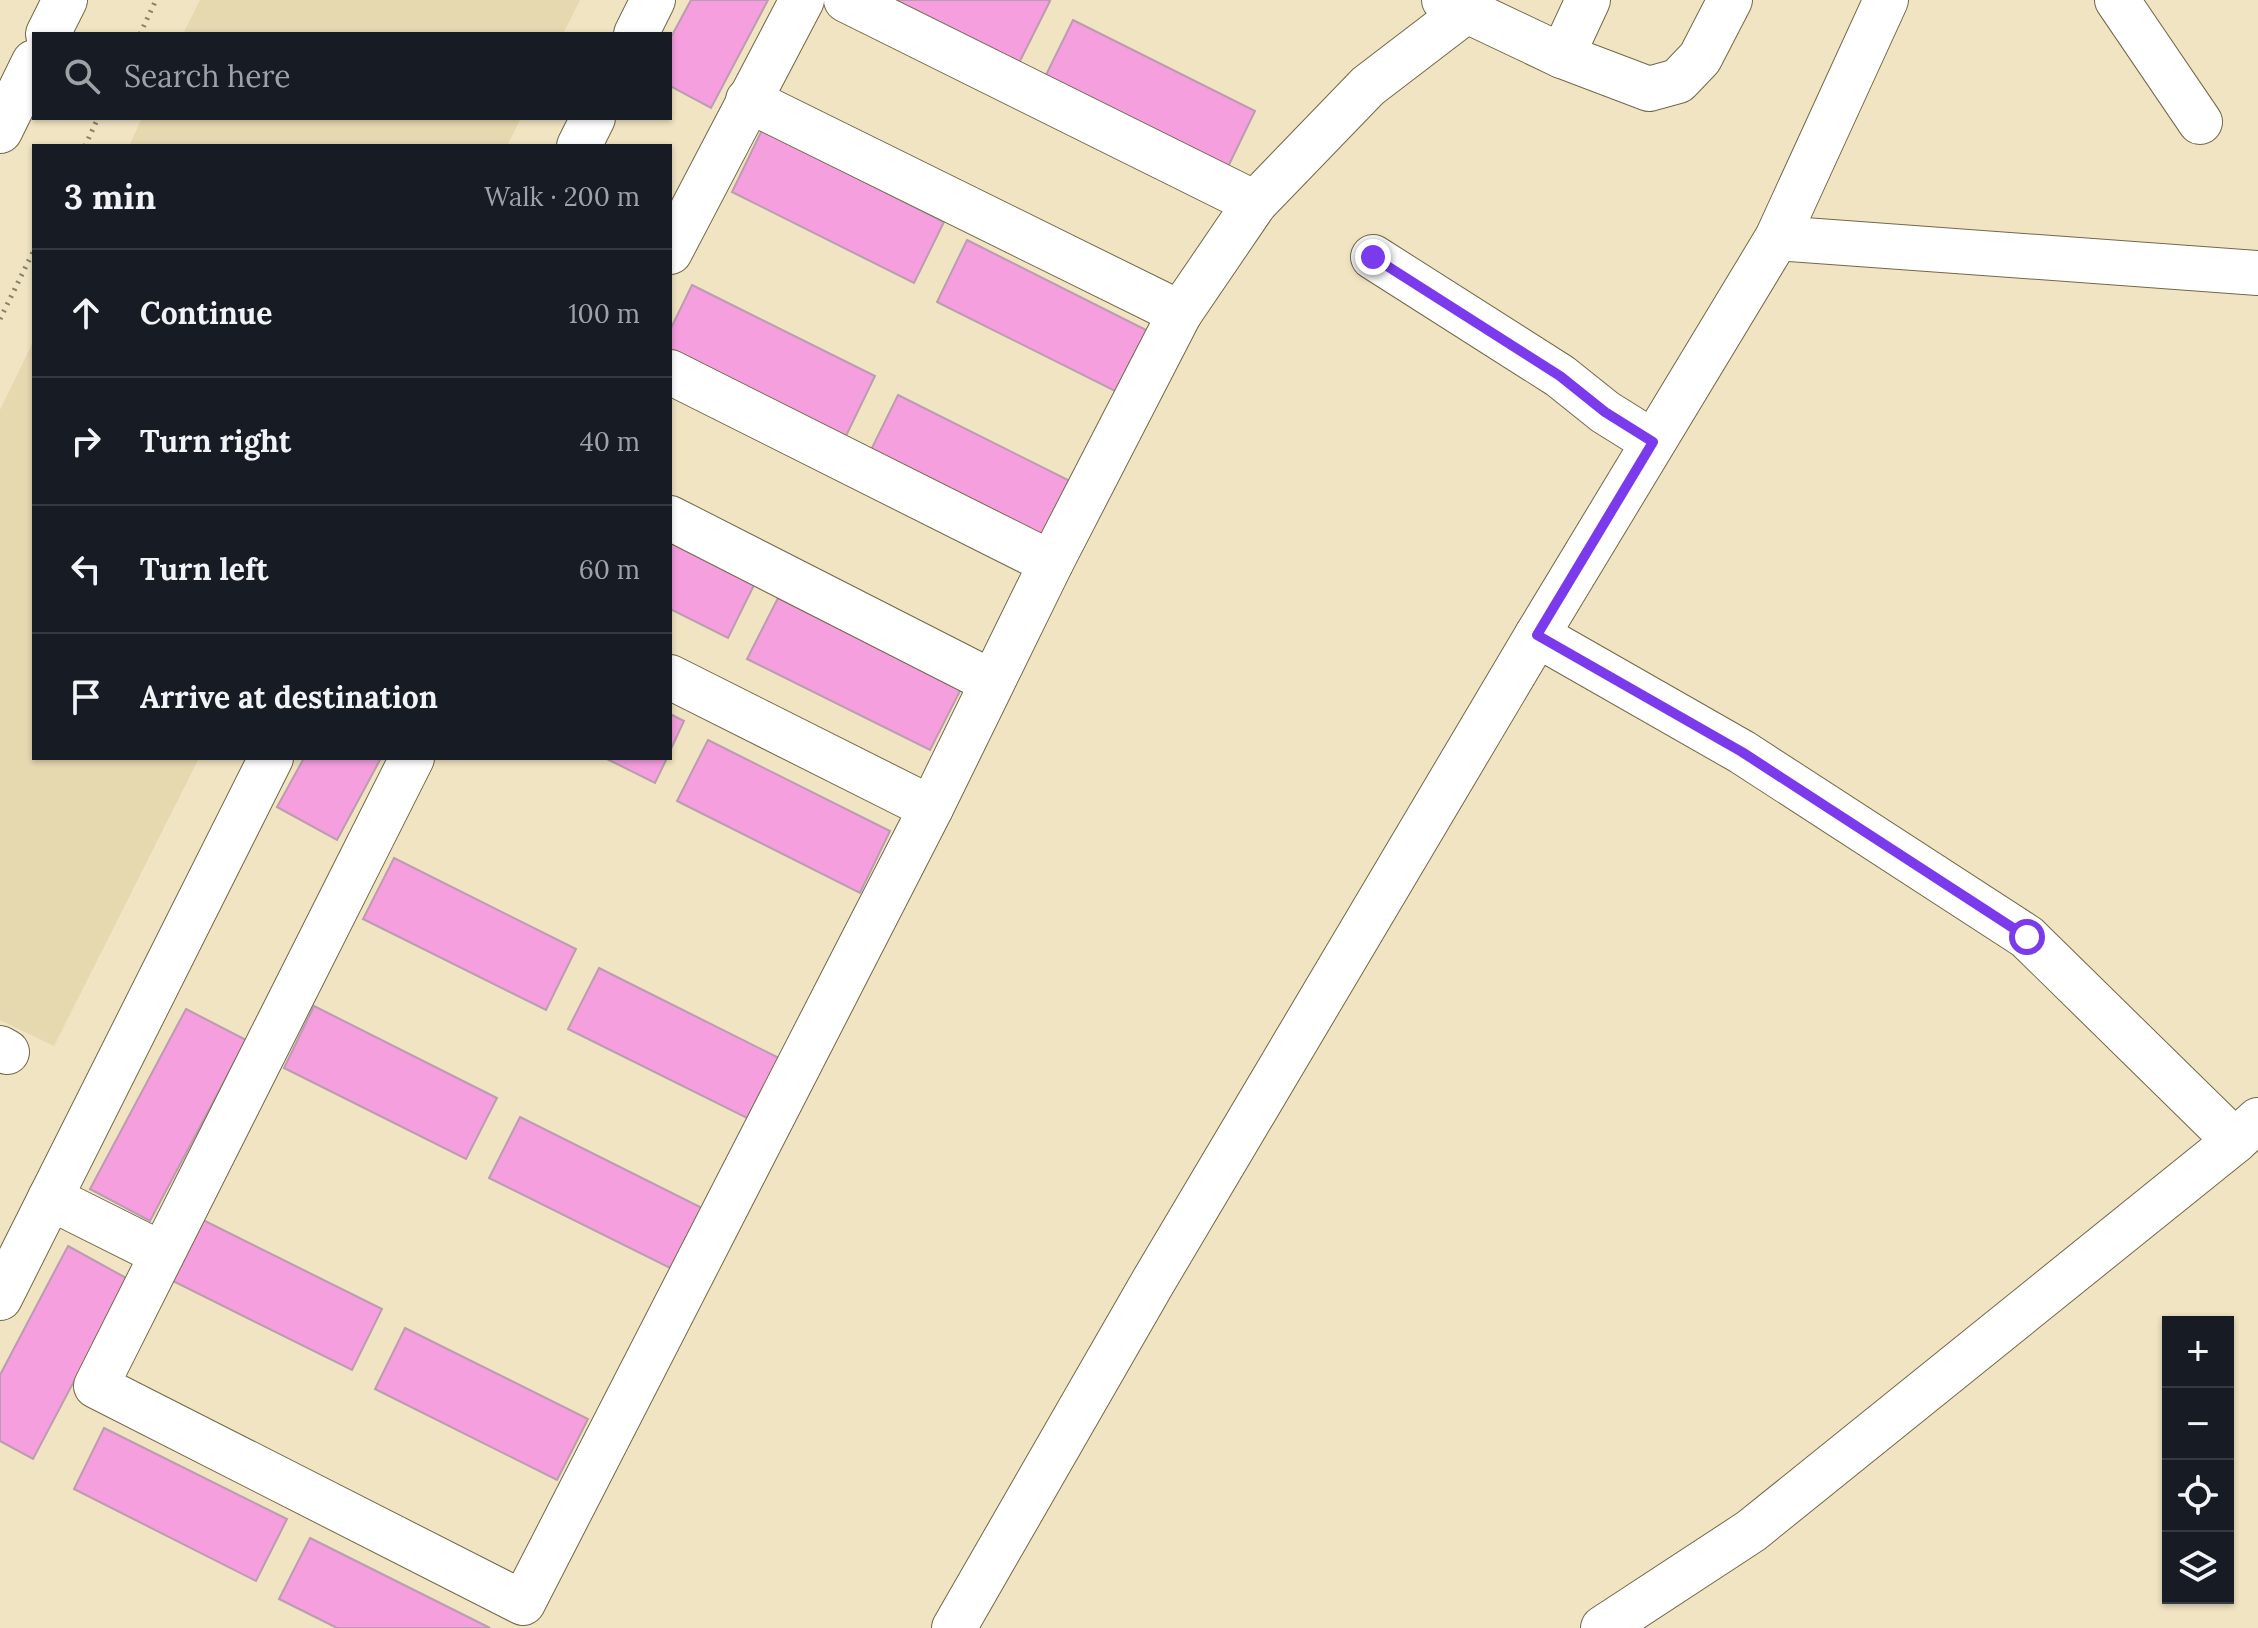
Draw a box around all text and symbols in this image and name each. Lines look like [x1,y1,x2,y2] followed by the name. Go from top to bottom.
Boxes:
[32,32,672,120] search box
[60,54,104,98] icon: search
[124,57,291,95] text: Search here
[64,175,156,218] text: 3 min
[484,180,640,213] text: Walk · 200 m
[1355,239,1391,275] route end
[64,291,108,335] icon: ahead
[140,294,272,332] text: Continue
[568,297,640,330] text: 100 m
[64,419,108,463] icon: right
[140,422,291,460] text: Turn right
[580,425,640,458] text: 40 m
[64,547,108,591] icon: left
[140,550,268,588] text: Turn left
[579,553,640,586] text: 60 m
[64,675,108,719] icon: arrive
[140,678,438,716] text: Arrive at destination
[2009,919,2045,955] route start
[2162,1316,2234,1604] map controls
[2162,1316,2234,1388] button: +
[2162,1388,2234,1460] button: −
[2162,1460,2234,1532] button: locate
[2162,1532,2234,1604] button: layers

